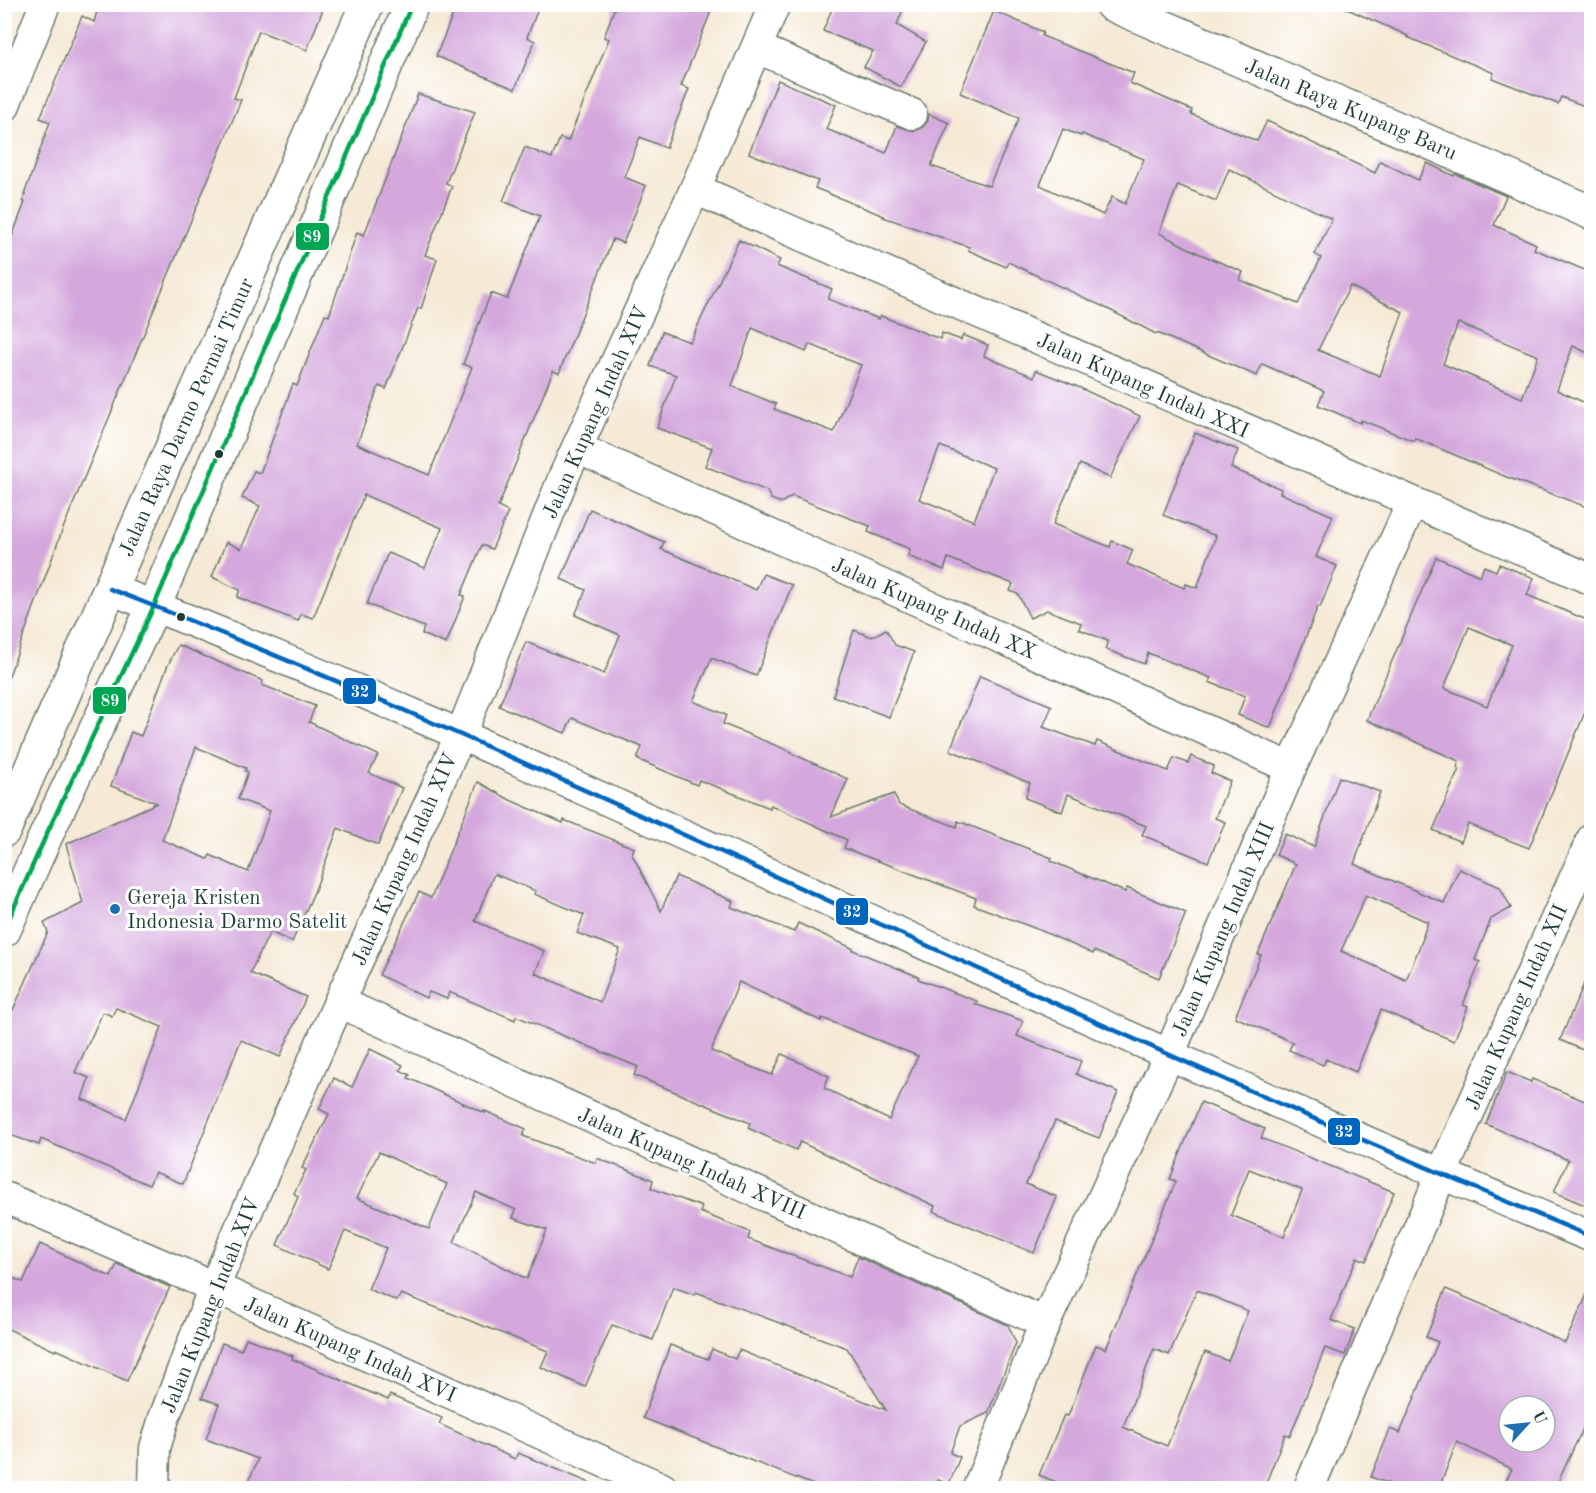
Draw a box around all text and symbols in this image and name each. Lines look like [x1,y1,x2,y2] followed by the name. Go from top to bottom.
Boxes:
[1241,56,1460,165] street label: Jalan Raya Kupang Baru
[295,222,330,251] line badge: 89
[303,230,321,246] text: 89
[116,275,259,560] street label: Jalan Raya Darmo Permai Timur
[540,303,653,522] street label: Jalan Kupang Indah XIV
[1033,330,1252,443] street label: Jalan Kupang Indah XXI
[213,448,225,460] unlabelled marker
[828,555,1039,664] street label: Jalan Kupang Indah XX
[175,611,187,623] unlabelled marker
[342,677,377,705] line badge: 32
[351,685,369,701] text: 32
[92,686,127,715] line badge: 89
[101,694,119,710] text: 89
[349,750,462,969] street label: Jalan Kupang Indah XIV
[1170,819,1279,1040] street label: Jalan Kupang Indah XIII
[127,888,347,933] place label: Gereja Kristen Indonesia Darmo Satelit
[835,897,869,926] line badge: 32
[108,902,122,916] marker: Gereja Kristen Indonesia Darmo Satelit
[1463,902,1572,1113] street label: Jalan Kupang Indah XII
[843,905,861,921] text: 32
[574,1105,808,1224] street label: Jalan Kupang Indah XVIII
[1327,1117,1361,1146] line badge: 32
[1335,1125,1353,1141] text: 32
[159,1195,264,1416] street label: Jalan Kupang Indah XIV
[240,1294,459,1407] street label: Jalan Kupang Indah XVI
[1497,1394,1557,1454] north arrow
[1529,1409,1549,1428] text: U

